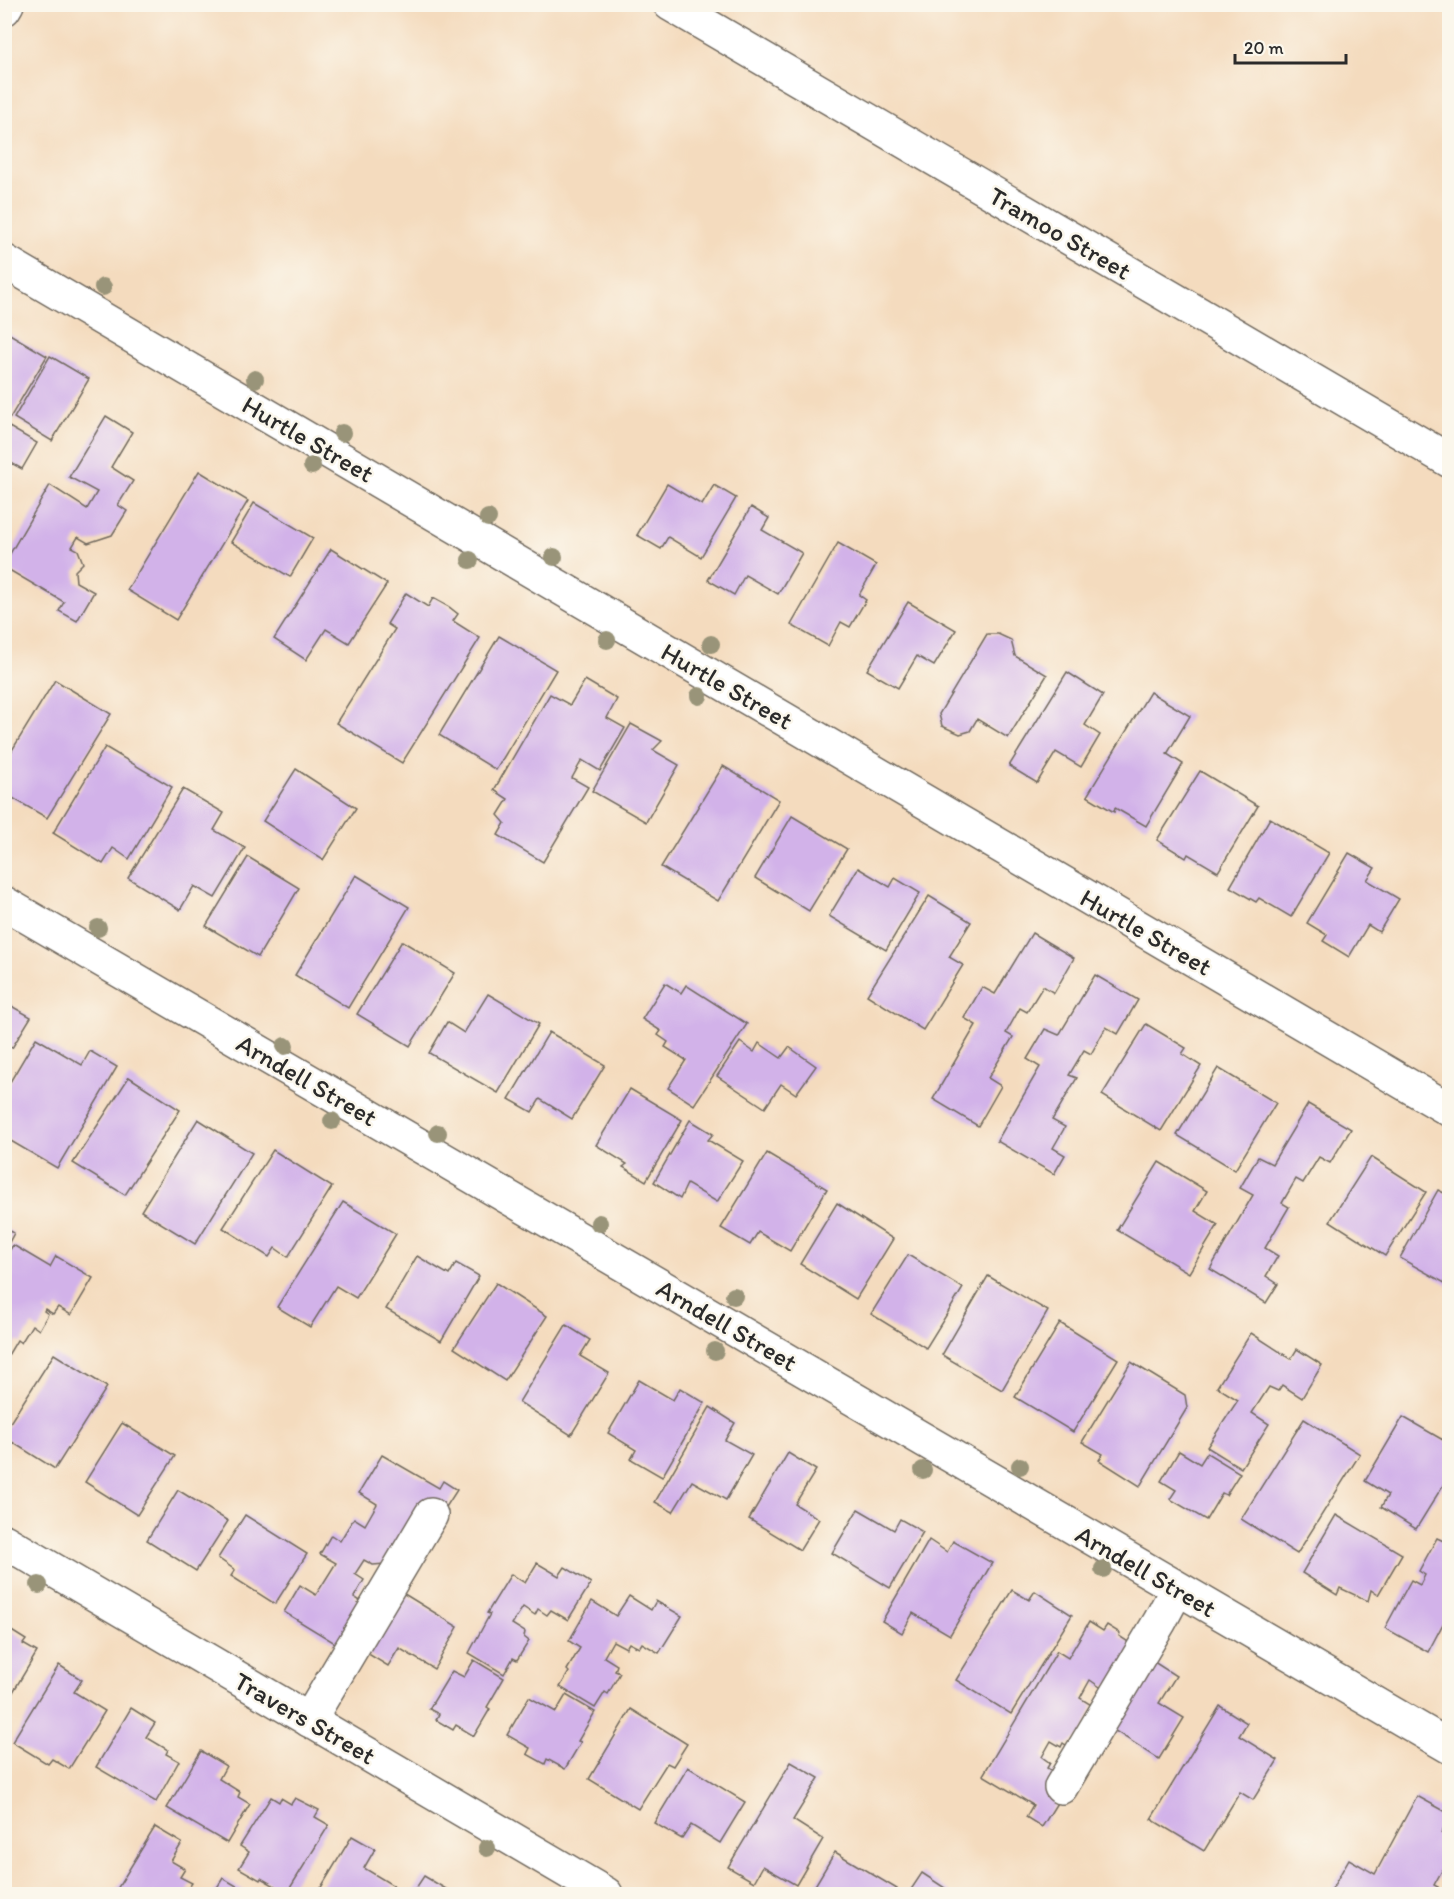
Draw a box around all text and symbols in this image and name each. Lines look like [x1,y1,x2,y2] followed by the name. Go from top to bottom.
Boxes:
[1235,27,1346,65] scale bar
[1244,37,1284,59] text: 20 m
[983,179,1137,287] street label: Tramoo Street
[236,388,380,490] street label: Hurtle Street
[655,635,799,737] street label: Hurtle Street
[1074,881,1218,983] street label: Hurtle Street
[231,1027,383,1133] street label: Arndell Street
[651,1272,803,1378] street label: Arndell Street
[1070,1518,1222,1624] street label: Arndell Street
[229,1665,382,1771] street label: Travers Street

